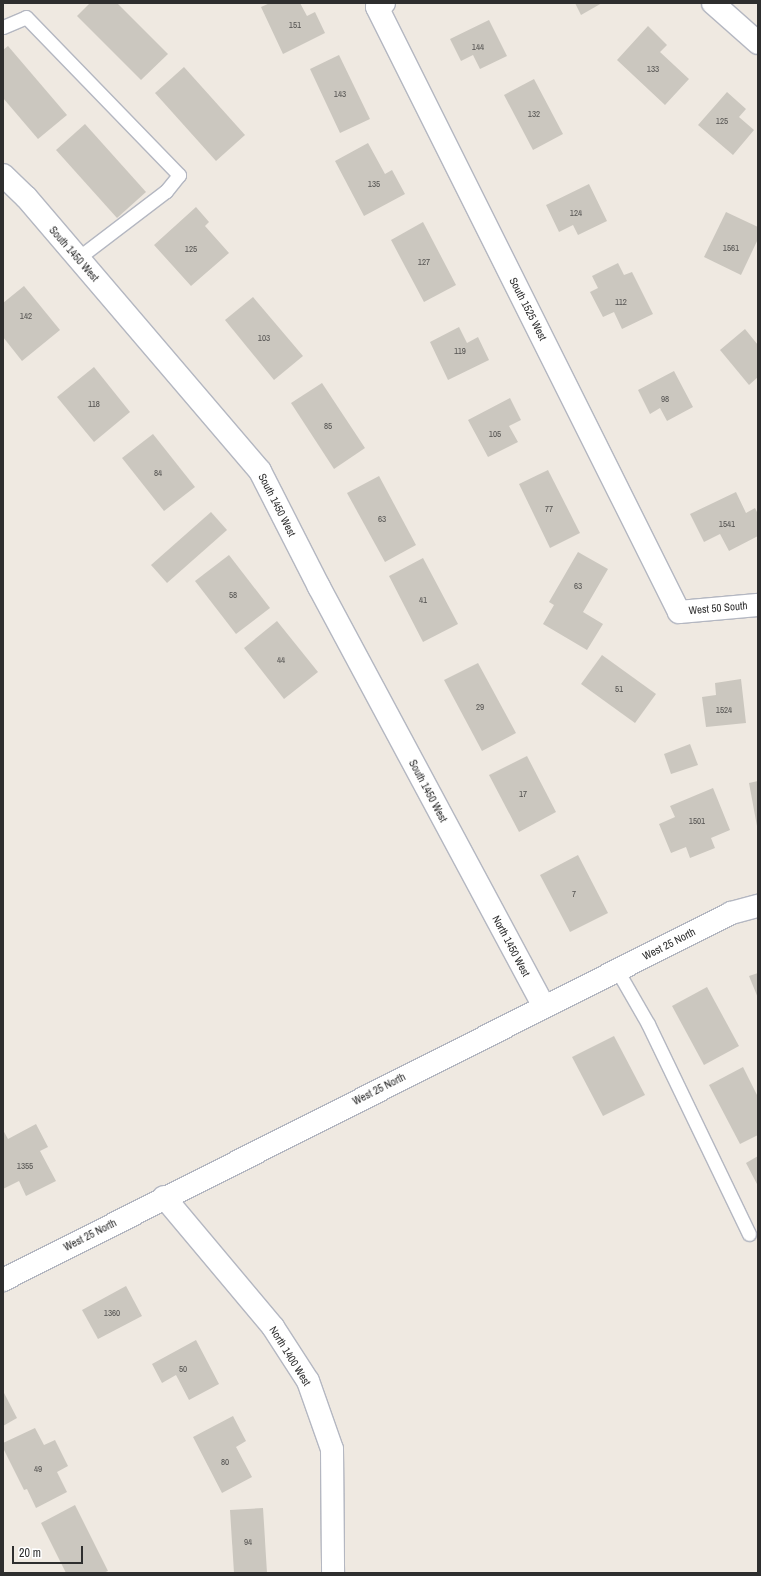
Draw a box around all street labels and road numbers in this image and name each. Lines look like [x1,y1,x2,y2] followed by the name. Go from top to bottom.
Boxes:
[46,224,102,284] street label: South 1450 West
[506,275,550,343] street label: South 1525 West
[255,471,299,539] street label: South 1450 West
[688,599,748,617] street label: West 50 South
[406,757,450,825] street label: South 1450 West
[489,913,533,979] street label: North 1450 West
[640,925,698,963] street label: West 25 North
[350,1070,408,1108] street label: West 25 North
[61,1216,119,1254] street label: West 25 North
[267,1324,313,1388] street label: North 1400 West

